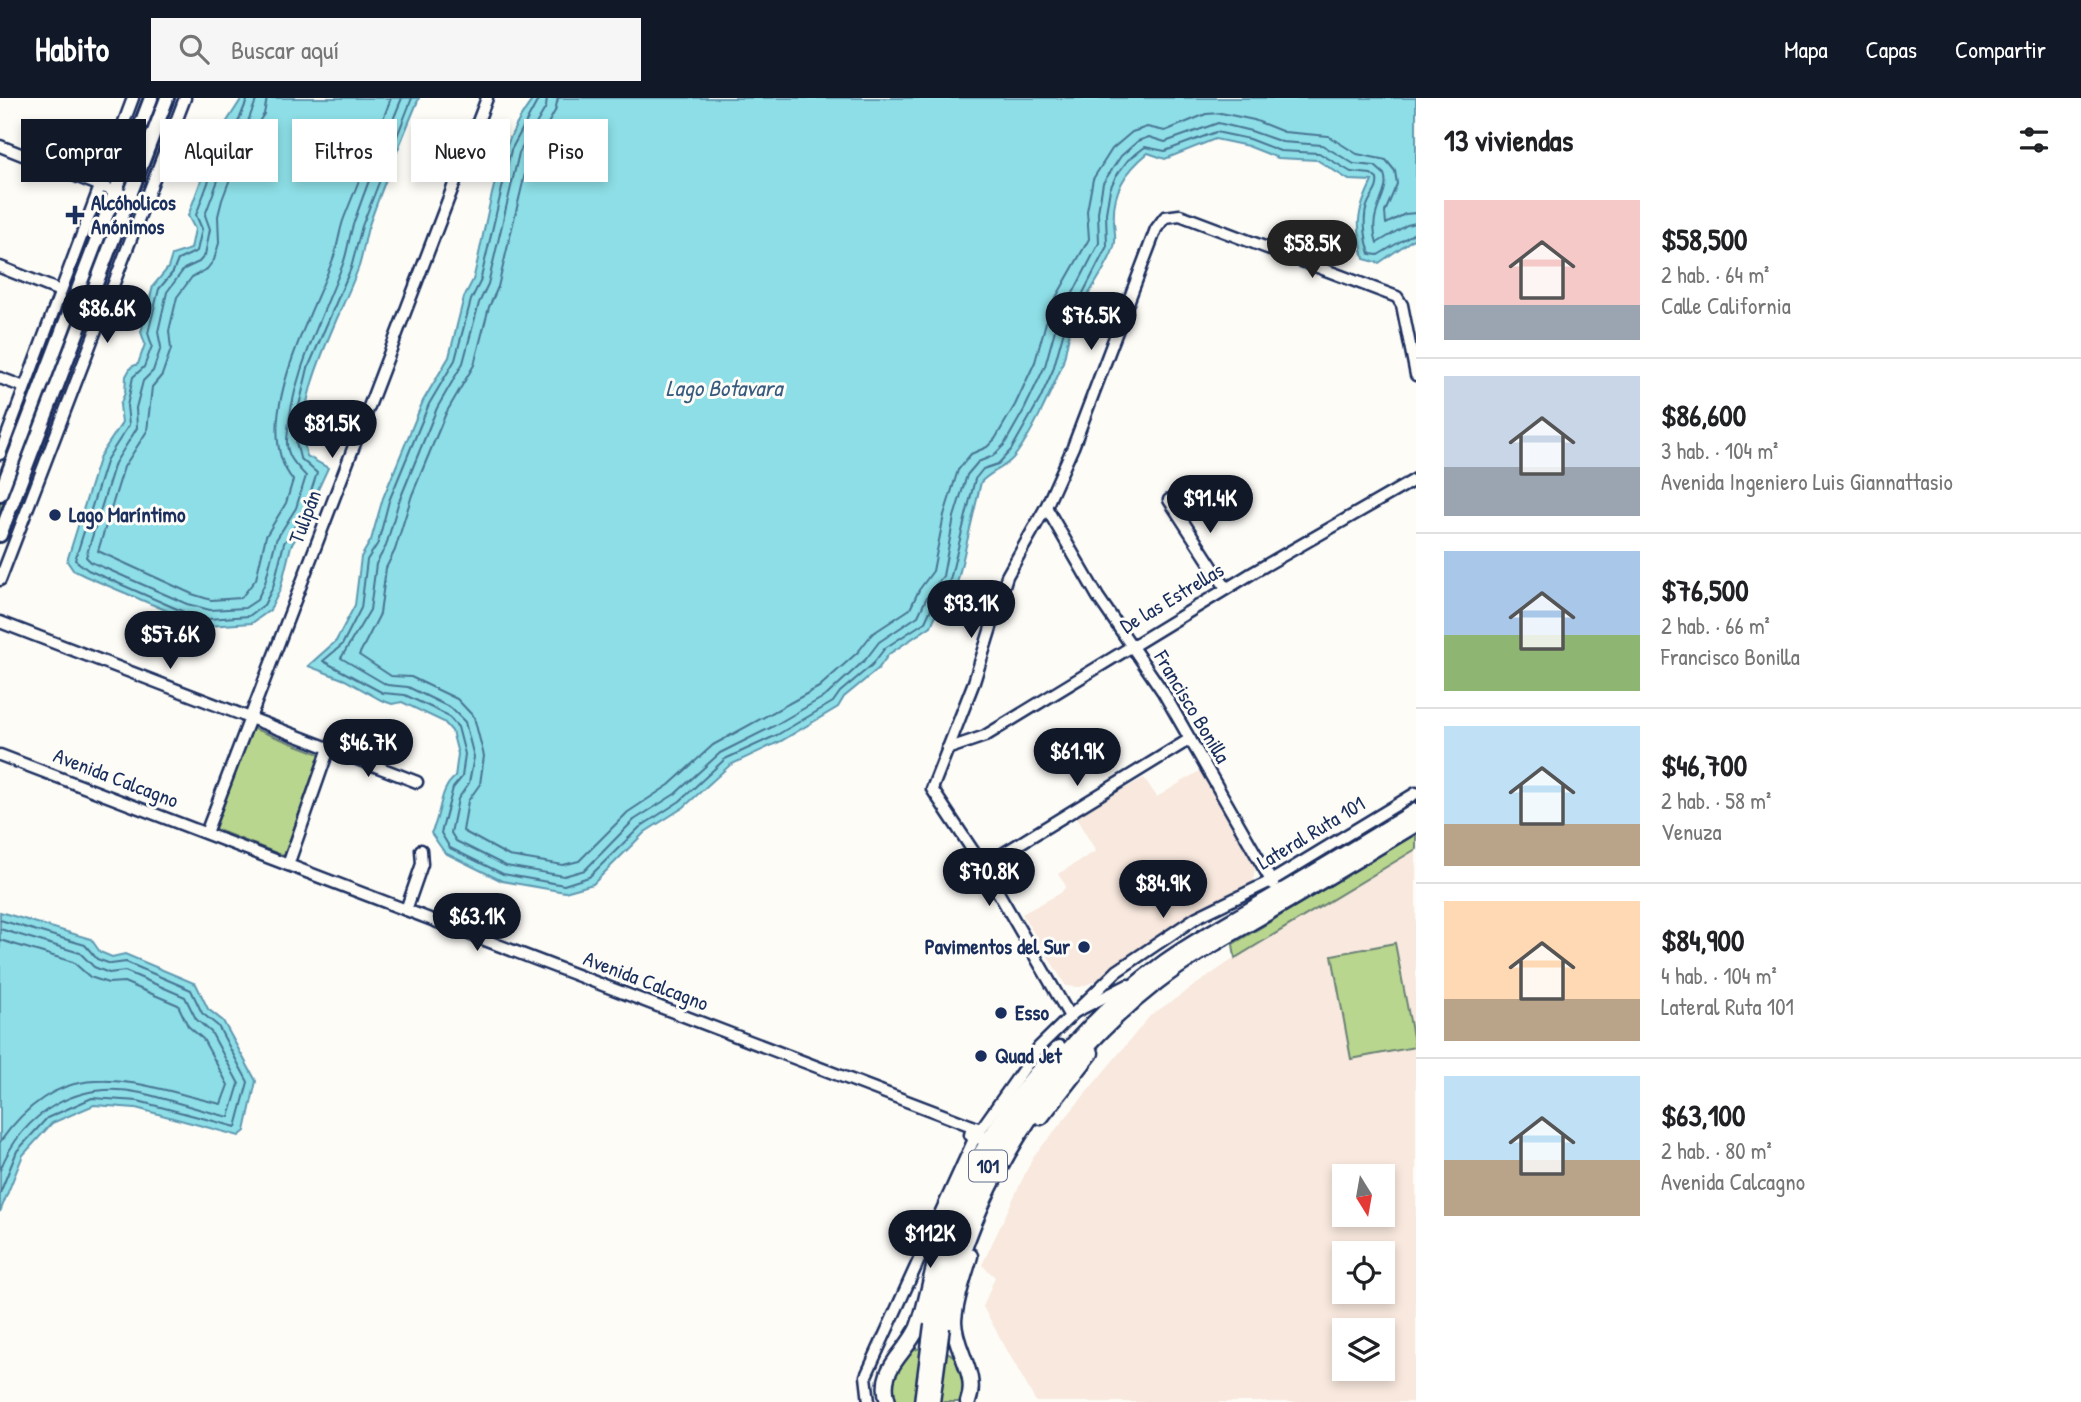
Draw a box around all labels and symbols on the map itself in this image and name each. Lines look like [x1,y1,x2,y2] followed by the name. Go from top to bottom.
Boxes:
[91,188,176,241] place label: Alcóholicos Anónimos
[65,205,85,225] marker: Alcóholicos Anónimos
[1255,220,1369,280] pin: $58.5K
[50,286,164,345] pin: $86.6K
[1034,292,1148,352] pin: $76.5K
[666,372,784,404] water label: Lago Botavara
[275,400,389,460] pin: $81.5K
[1153,476,1267,535] pin: $91.4K
[281,486,328,548] street label: Tulipán
[69,500,186,530] place label: Lago Maríntimo
[47,507,63,523] marker: Lago Maríntimo
[1114,555,1229,640] street label: De las Estrellas
[914,580,1028,640] pin: $93.1K
[113,612,227,671] pin: $57.6K
[1147,644,1237,768] street label: Francisco Bonilla
[311,720,425,779] pin: $46.7K
[1020,728,1134,788] pin: $61.9K
[50,740,183,815] street label: Avenida Calcagno
[1251,789,1370,876] street label: Lateral Ruta 101
[932,848,1046,908] pin: $70.8K
[1106,860,1220,920] pin: $84.9K
[420,894,534,953] pin: $63.1K
[925,932,1071,961] place label: Pavimentos del Sur
[1076,939,1092,955] marker: Pavimentos del Sur
[580,943,713,1018] street label: Avenida Calcagno
[1015,998,1049,1027] place label: Esso
[993,1005,1009,1021] marker: Esso
[995,1041,1063,1070] place label: Quad Jet
[973,1048,989,1064] marker: Quad Jet
[969,1150,1007,1182] road number: 101
[1332,1164,1395,1227] north arrow
[881,1210,979,1270] pin: $112K

